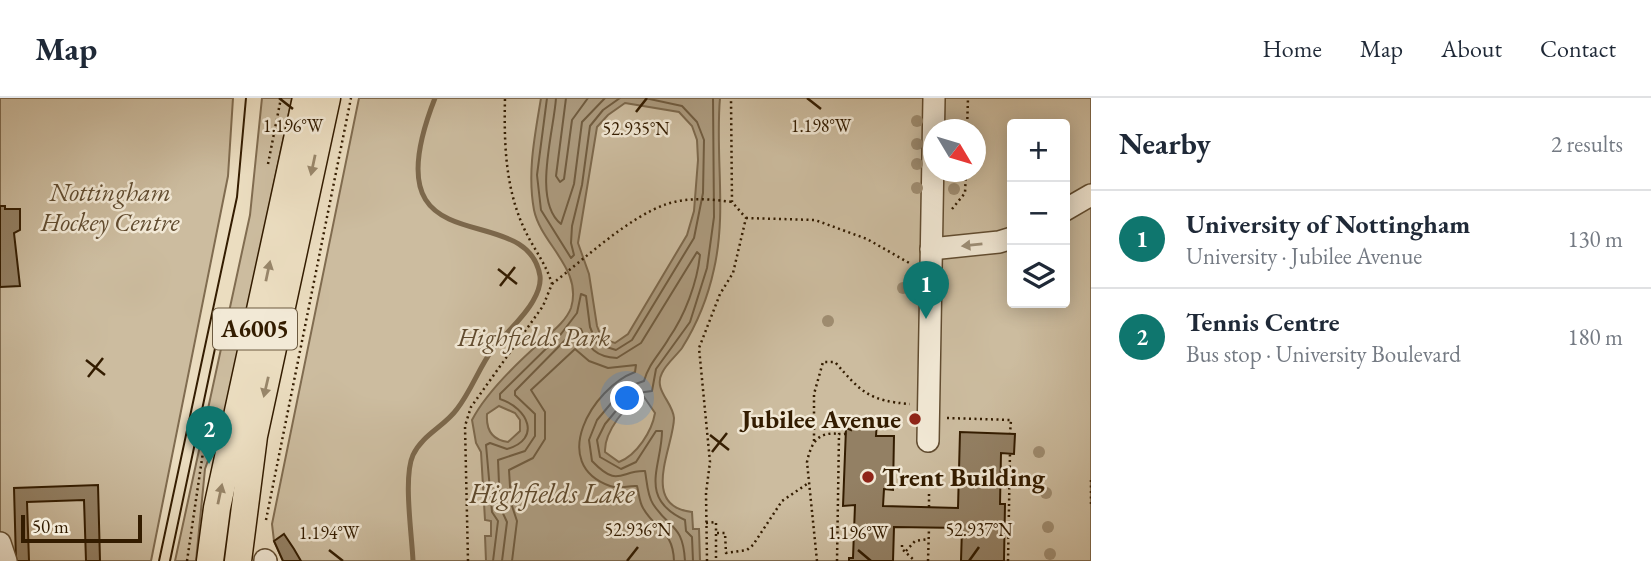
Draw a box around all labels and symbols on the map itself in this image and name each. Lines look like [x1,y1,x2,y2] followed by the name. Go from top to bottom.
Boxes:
[263,114,324,137] text: 1.196°W
[791,114,852,137] text: 1.198°W
[603,117,670,140] text: 52.935°N
[923,119,986,182] north arrow
[307,154,318,176] one-way arrow
[40,175,180,239] park label: Nottingham Hockey Centre
[961,240,983,251] one-way arrow
[263,260,274,282] one-way arrow
[903,261,949,319] pin: 1
[213,308,297,350] road number: A6005
[457,320,611,354] park label: Highfields Park
[260,376,271,398] one-way arrow
[610,381,644,415] your location
[739,402,901,436] place label: Jubilee Avenue
[186,406,232,464] pin: 2
[907,411,923,427] marker: Jubilee Avenue
[882,460,1046,494] place label: Trent Building
[860,469,876,485] marker: Trent Building
[468,475,635,511] water label: Highfields Lake
[215,483,226,505] one-way arrow
[21,512,142,544] scale bar
[605,518,672,541] text: 52.936°N
[946,518,1013,541] text: 52.937°N
[299,521,360,544] text: 1.194°W
[828,521,889,544] text: 1.196°W

